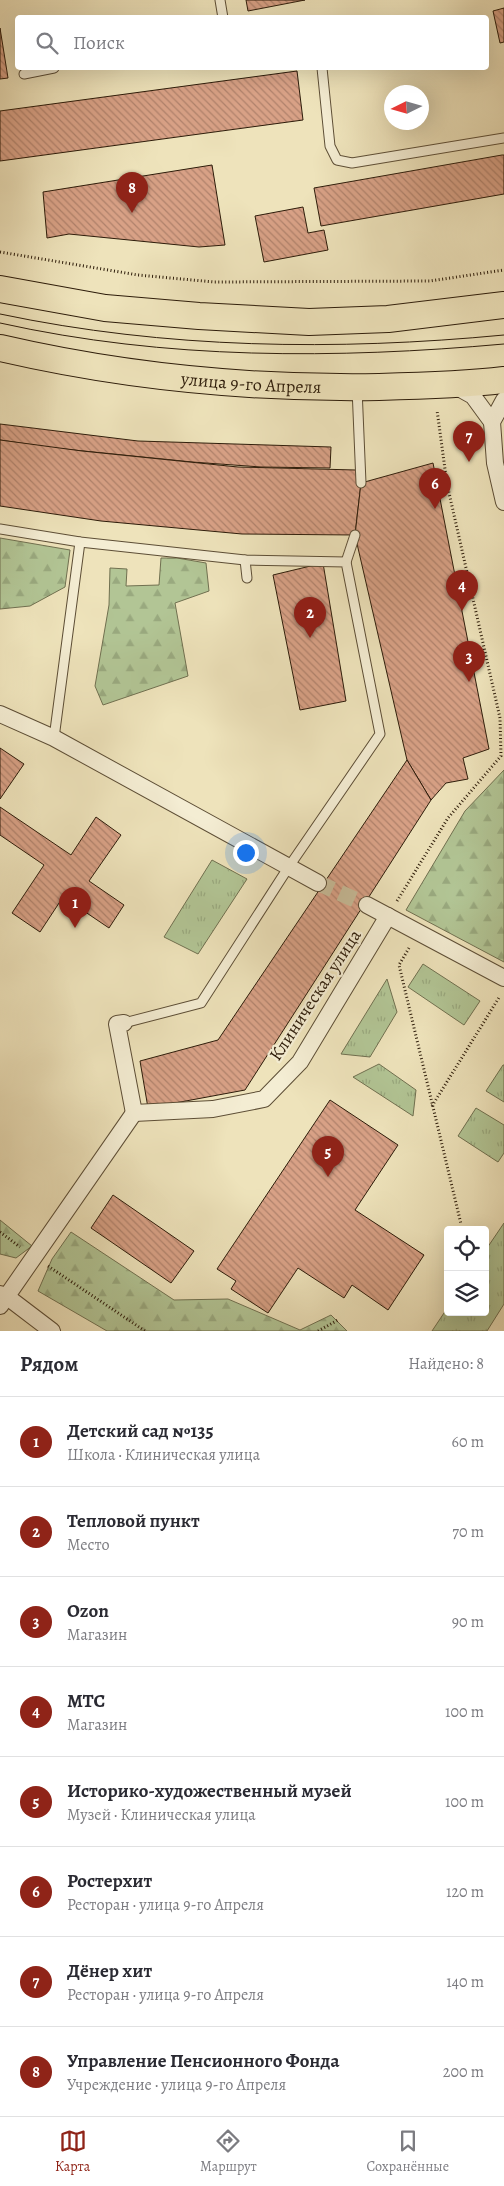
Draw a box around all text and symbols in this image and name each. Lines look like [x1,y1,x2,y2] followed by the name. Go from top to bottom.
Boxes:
[15,15,489,70] search box
[33,29,61,57] icon: search
[73,30,125,56] text: Поиск
[384,85,429,130] north arrow
[116,172,148,213] pin: 8
[179,366,322,399] street label: улица 9-го Апреля
[453,421,485,462] pin: 7
[419,468,451,509] pin: 6
[446,570,478,611] pin: 4
[294,597,326,638] pin: 2
[453,641,485,682] pin: 3
[233,840,259,866] your location
[59,887,91,928] pin: 1
[264,924,367,1065] street label: Клиническая улица
[312,1136,344,1177] pin: 5
[444,1226,489,1316] map controls
[444,1226,489,1271] button: locate
[444,1271,489,1316] button: layers
[20,1350,78,1378] text: Рядом
[408,1353,484,1375] text: Найдено: 8
[67,1418,214,1444] text: Детский сад №135
[33,1431,39,1453] text: 1
[452,1431,484,1453] text: 60 m
[67,1444,260,1466] text: Школа · Клиническая улица
[67,1508,200,1534] text: Тепловой пункт
[32,1521,40,1543] text: 2
[452,1521,484,1543] text: 70 m
[67,1534,110,1556] text: Место
[67,1598,109,1624] text: Ozon
[33,1611,39,1633] text: 3
[452,1611,484,1633] text: 90 m
[67,1624,127,1646] text: Магазин
[67,1688,105,1714] text: МТС
[32,1701,40,1723] text: 4
[445,1701,484,1723] text: 100 m
[67,1714,127,1736] text: Магазин
[67,1778,352,1804] text: Историко-художественный музей
[33,1791,39,1813] text: 5
[445,1791,484,1813] text: 100 m
[67,1804,256,1826] text: Музей · Клиническая улица
[67,1868,152,1894] text: Ростерхит
[32,1881,40,1903] text: 6
[446,1881,484,1903] text: 120 m
[67,1894,264,1916] text: Ресторан · улица 9-го Апреля
[67,1958,152,1984] text: Дёнер хит
[33,1971,39,1993] text: 7
[446,1971,484,1993] text: 140 m
[67,1984,264,2006] text: Ресторан · улица 9-го Апреля
[67,2048,339,2074] text: Управление Пенсионного Фонда
[32,2061,40,2083] text: 8
[443,2061,484,2083] text: 200 m
[67,2074,286,2096] text: Учреждение · улица 9-го Апреля
[55,2127,90,2176] tab: Карта
[200,2127,257,2176] tab: Маршрут
[367,2127,449,2176] tab: Сохранённые

